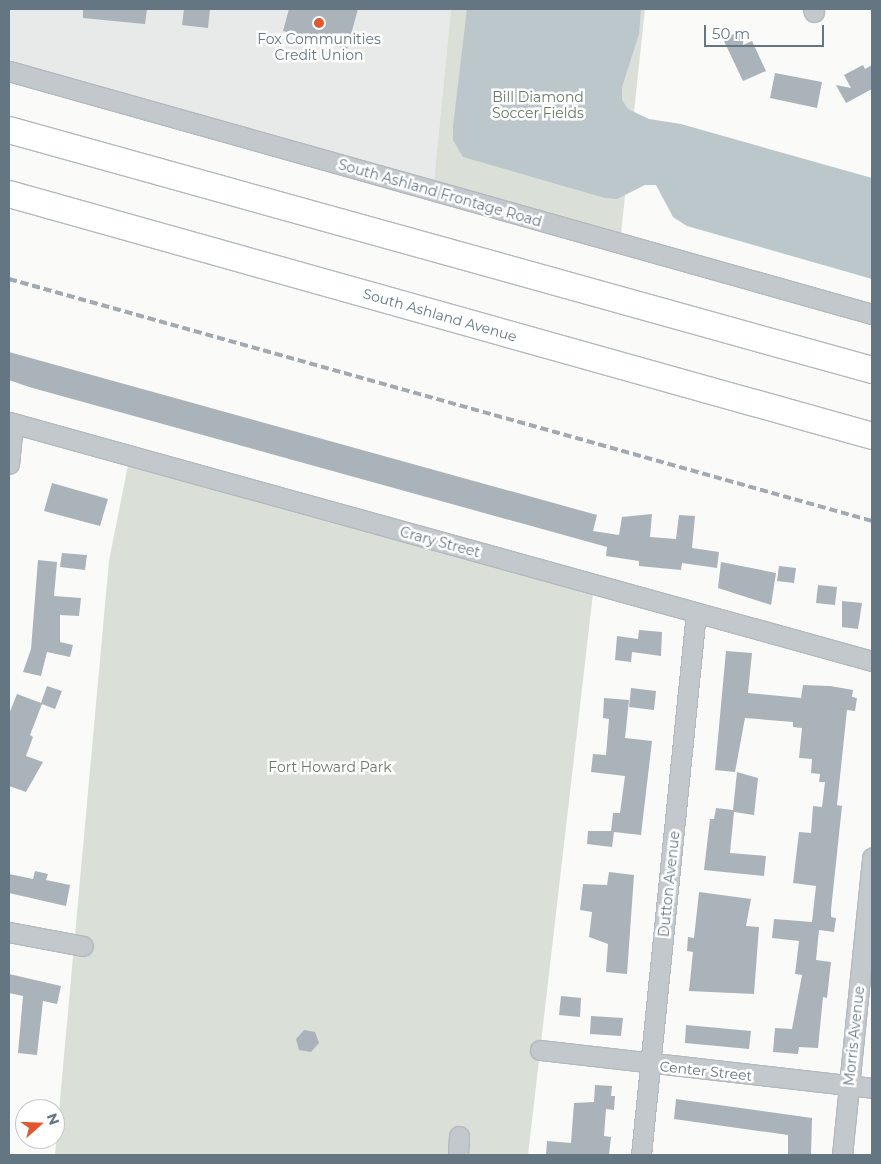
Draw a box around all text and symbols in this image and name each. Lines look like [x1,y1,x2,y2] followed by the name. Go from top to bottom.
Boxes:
[706,15,826,47] scale bar
[313,17,325,29] marker: Fox Communities Credit Union
[712,24,750,43] text: 50 m
[257,31,381,64] place label: Fox Communities Credit Union
[492,89,584,121] park label: Bill Diamond Soccer Fields
[336,156,544,230] street label: South Ashland Frontage Road
[361,285,519,345] street label: South Ashland Avenue
[398,523,482,561] street label: Crary Street
[268,759,392,775] park label: Fort Howard Park
[655,830,683,938] street label: Dutton Avenue
[840,985,868,1087] street label: Morris Avenue
[659,1058,753,1084] street label: Center Street
[15,1099,65,1149] north arrow
[43,1111,64,1128] text: N

